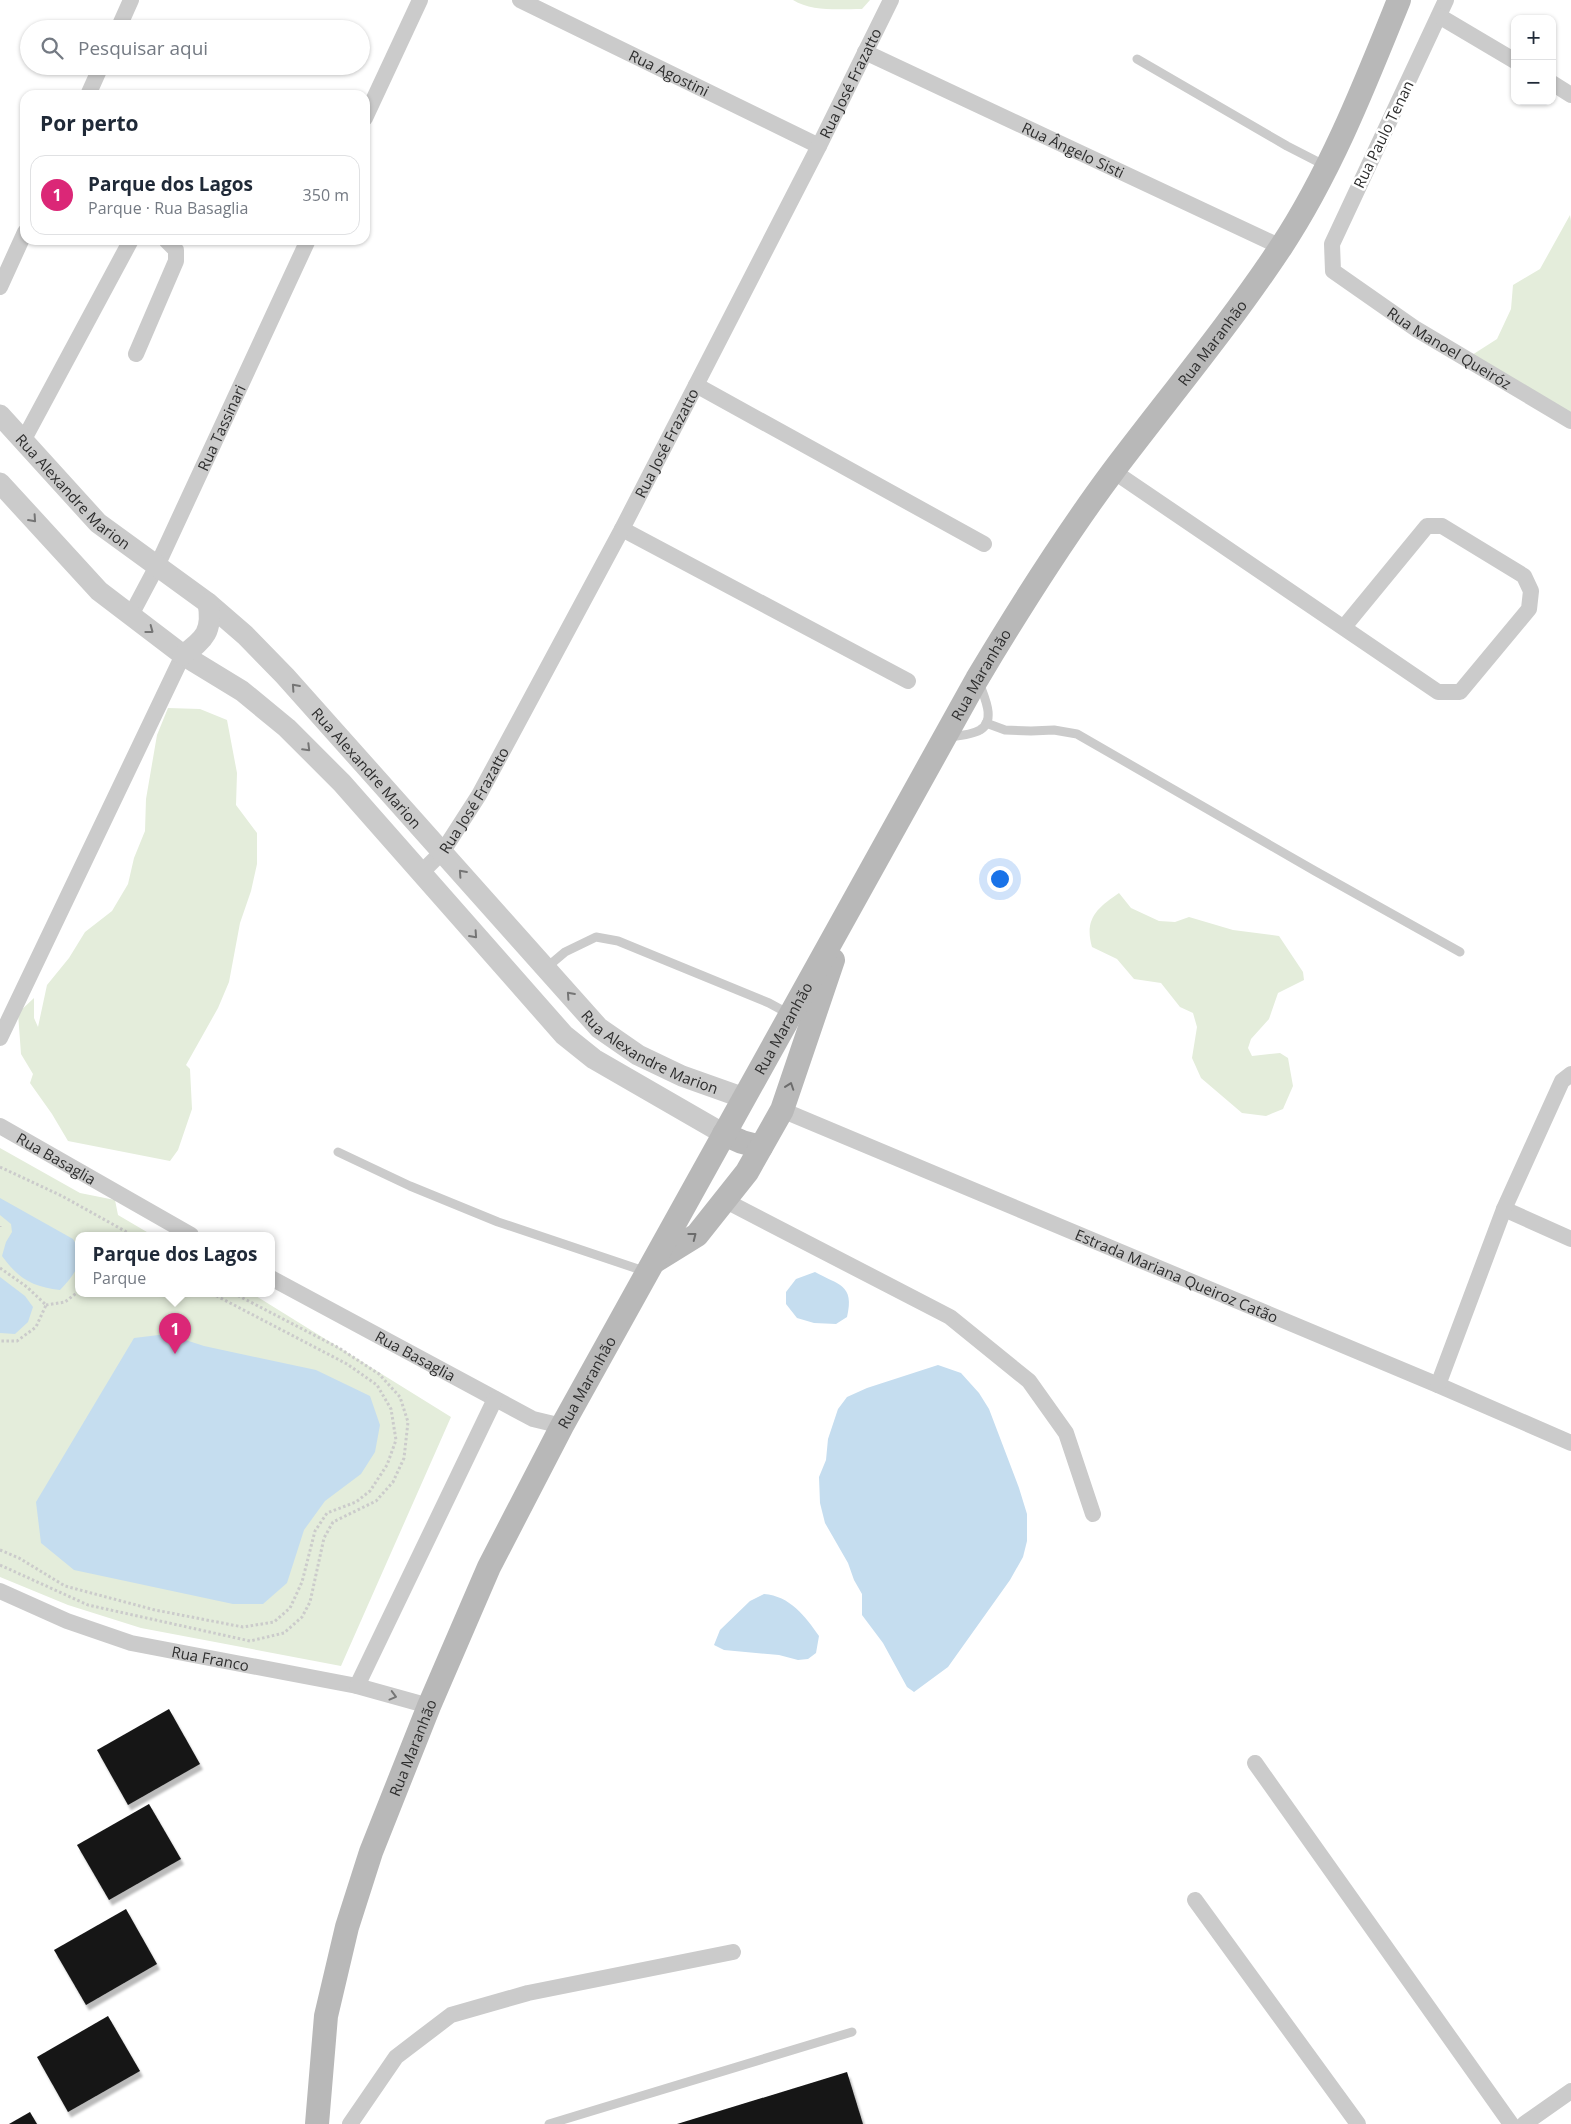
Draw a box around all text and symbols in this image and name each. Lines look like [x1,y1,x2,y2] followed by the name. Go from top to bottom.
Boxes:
[1511,15,1556,105] map controls
[1511,15,1556,60] button: +
[20,20,370,75] search box
[814,25,886,142] street label: Rua José Frazatto
[38,34,66,62] icon: search
[78,35,208,61] text: Pesquisar aqui
[626,45,713,101] street label: Rua Agostini
[1511,60,1556,105] button: −
[1348,77,1418,191] street label: Rua Paulo Tenan
[40,109,139,137] text: Por perto
[1019,117,1128,182] street label: Rua Ângelo Sisti
[88,171,253,197] text: Parque dos Lagos
[52,184,62,206] text: 1
[303,184,349,206] text: 350 m
[88,197,248,219] text: Parque · Rua Basaglia
[1173,296,1251,390] street label: Rua Maranhão
[1383,302,1515,394] street label: Rua Manoel Queiróz
[193,381,250,474] street label: Rua Tassinari
[630,385,703,501] street label: Rua José Frazatto
[12,429,135,553] street label: Rua Alexandre Marion
[27,513,36,522] one-way arrow
[144,624,154,633] one-way arrow
[946,625,1015,724] street label: Rua Maranhão
[292,684,301,693] one-way arrow
[308,703,426,832] street label: Rua Alexandre Marion
[302,743,311,752] one-way arrow
[434,743,513,857] street label: Rua José Frazatto
[987,866,1013,892] your location
[459,870,468,879] one-way arrow
[468,929,477,938] one-way arrow
[749,978,817,1078] street label: Rua Maranhão
[566,991,575,1000] one-way arrow
[577,1005,721,1098] street label: Rua Alexandre Marion
[784,1082,794,1091] one-way arrow
[13,1128,100,1189] street label: Rua Basaglia
[1072,1224,1281,1327] street label: Estrada Mariana Queiroz Catão
[75,1232,275,1297] popup
[687,1233,696,1241] one-way arrow
[92,1241,258,1267] text: Parque dos Lagos
[92,1267,146,1289] text: Parque
[159,1313,191,1354] pin: 1
[372,1326,459,1385] street label: Rua Basaglia
[553,1332,620,1432] street label: Rua Maranhão
[170,1641,251,1675] street label: Rua Franco
[389,1690,398,1701] one-way arrow
[384,1696,441,1799] street label: Rua Maranhão

